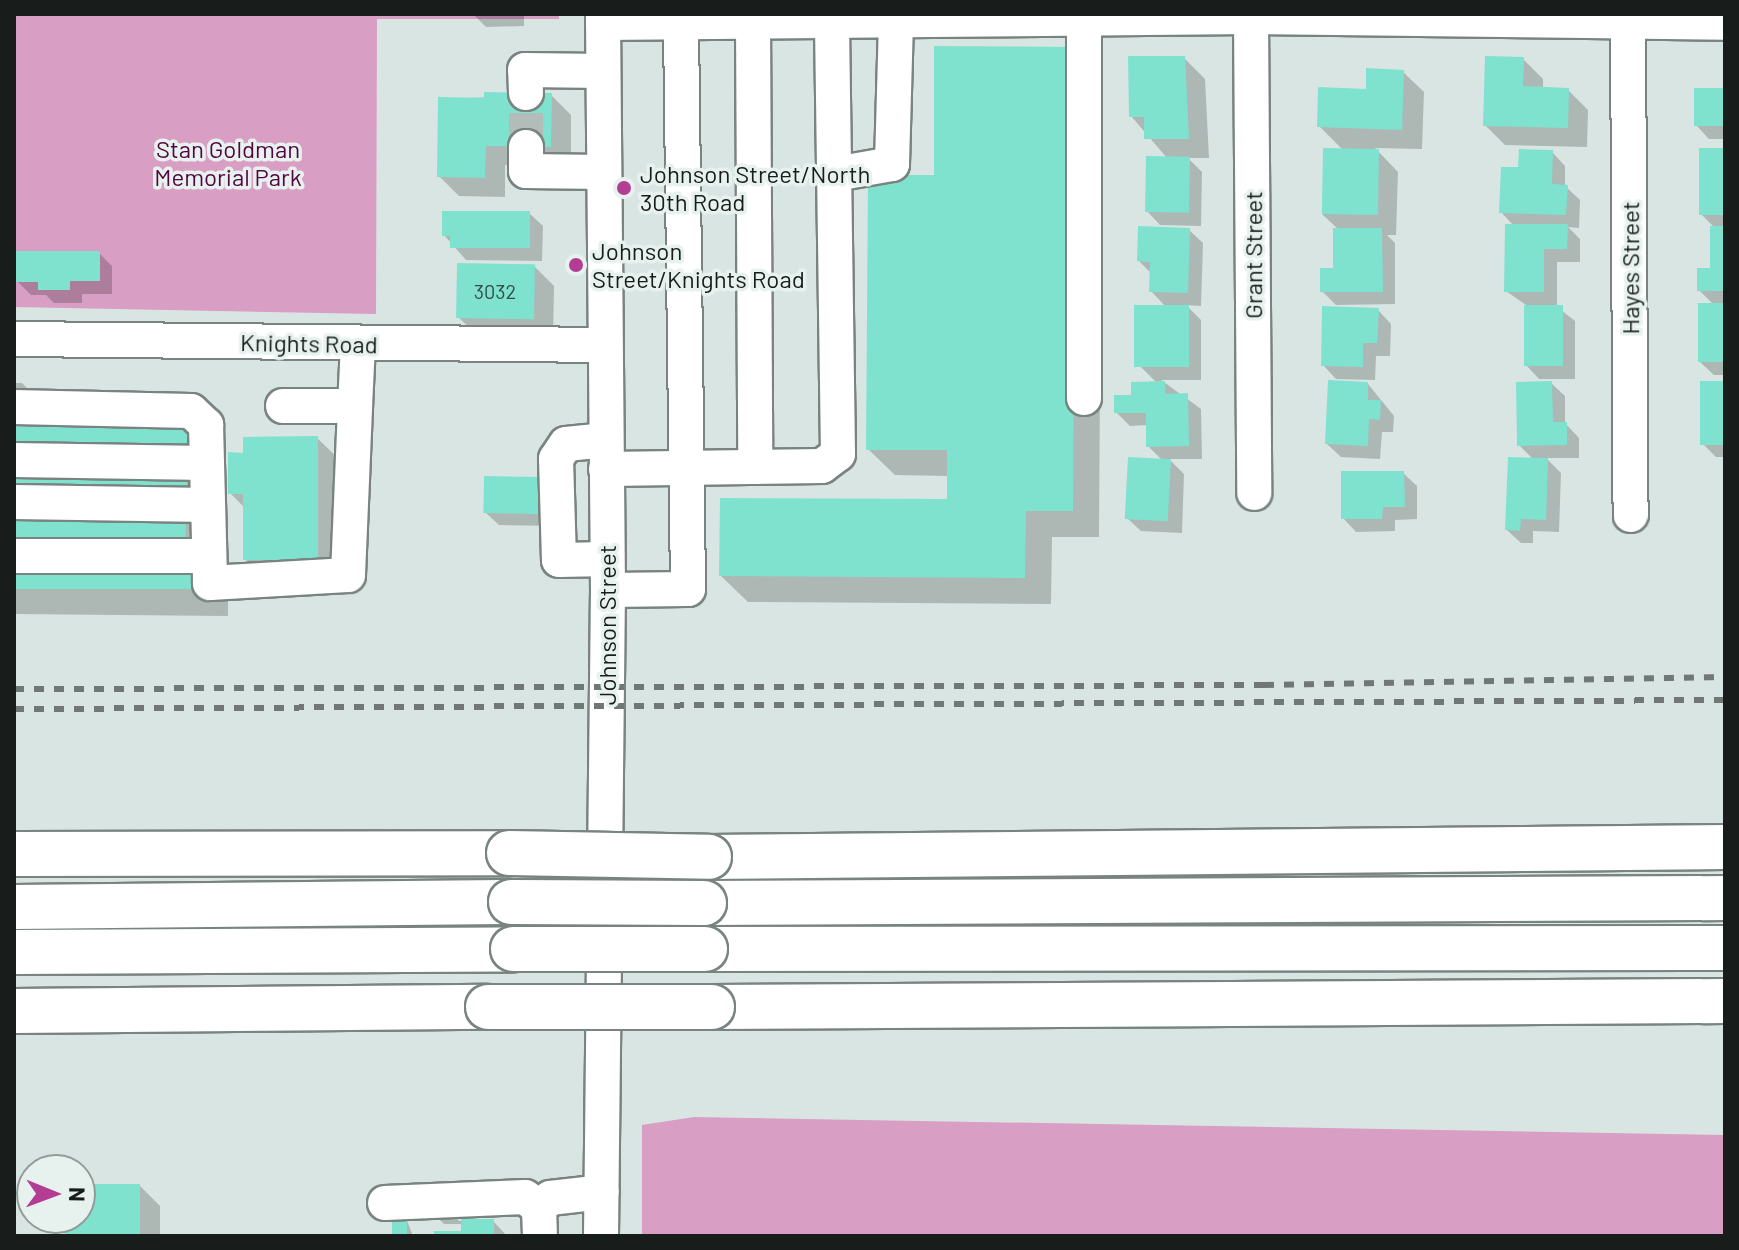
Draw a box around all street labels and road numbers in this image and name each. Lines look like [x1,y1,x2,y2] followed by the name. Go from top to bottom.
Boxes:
[1239,191,1267,319] street label: Grant Street
[1616,202,1644,334] street label: Hayes Street
[240,327,378,359] street label: Knights Road
[593,545,621,705] street label: Johnson Street

